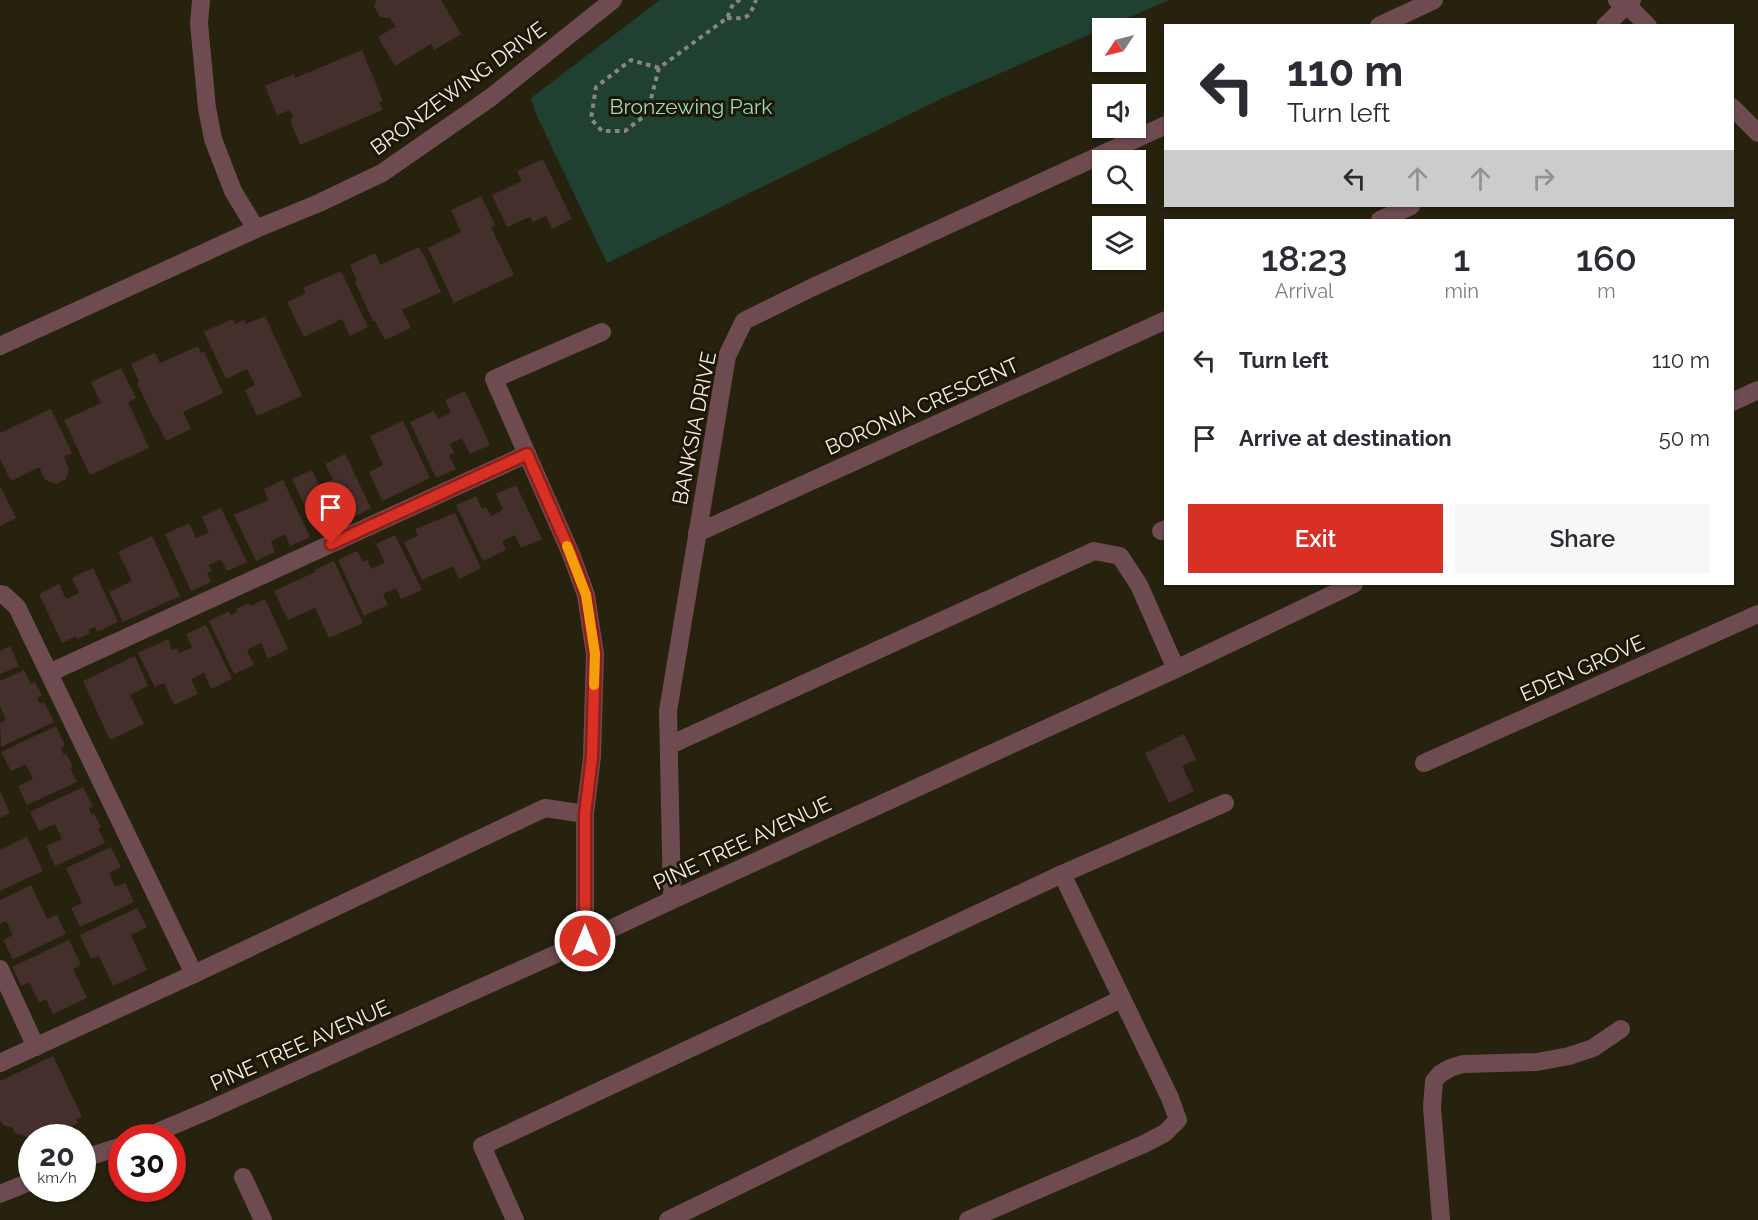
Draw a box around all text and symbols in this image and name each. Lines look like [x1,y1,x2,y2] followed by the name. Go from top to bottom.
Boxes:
[366,16,550,160] street label: BRONZEWING DRIVE
[1092,18,1146,72] north arrow
[1092,18,1146,270] map controls
[1287,47,1403,96] text: 110 m
[1188,48,1266,126] icon: left
[1092,84,1146,138] button: sound
[609,94,773,119] park label: Bronzewing Park
[1287,97,1390,128] text: Turn left
[1092,150,1146,204] button: search
[1338,162,1371,195] icon: left
[1401,162,1434,195] icon: ahead
[1464,162,1497,195] icon: ahead
[1527,162,1560,195] icon: right
[1092,216,1146,270] button: layers
[1261,237,1347,279] text: 18:23
[1453,237,1470,279] text: 1
[1576,237,1637,279] text: 160
[1275,279,1334,303] text: Arrival
[1444,279,1479,303] text: min
[1597,279,1616,303] text: m
[1188,344,1221,377] icon: left
[1239,347,1329,373] text: Turn left
[1652,347,1710,373] text: 110 m
[667,349,721,507] street label: BANKSIA DRIVE
[821,352,1023,460] street label: BORONIA CRESCENT
[1188,422,1221,455] icon: arrive
[1239,425,1452,451] text: Arrive at destination
[1659,425,1710,451] text: 50 m
[305,482,356,544] pin
[314,491,347,524] icon: arrive
[1188,504,1443,573] button: Exit
[1455,504,1710,573] button: Share
[1516,629,1648,707] street label: EDEN GROVE
[649,791,835,895] street label: PINE TREE AVENUE
[553,909,617,973] position arrow
[206,994,394,1096] street label: PINE TREE AVENUE
[108,1124,186,1202] speed limit sign: 30
[39,1138,75,1173] text: 20
[37,1169,77,1187] text: km/h

